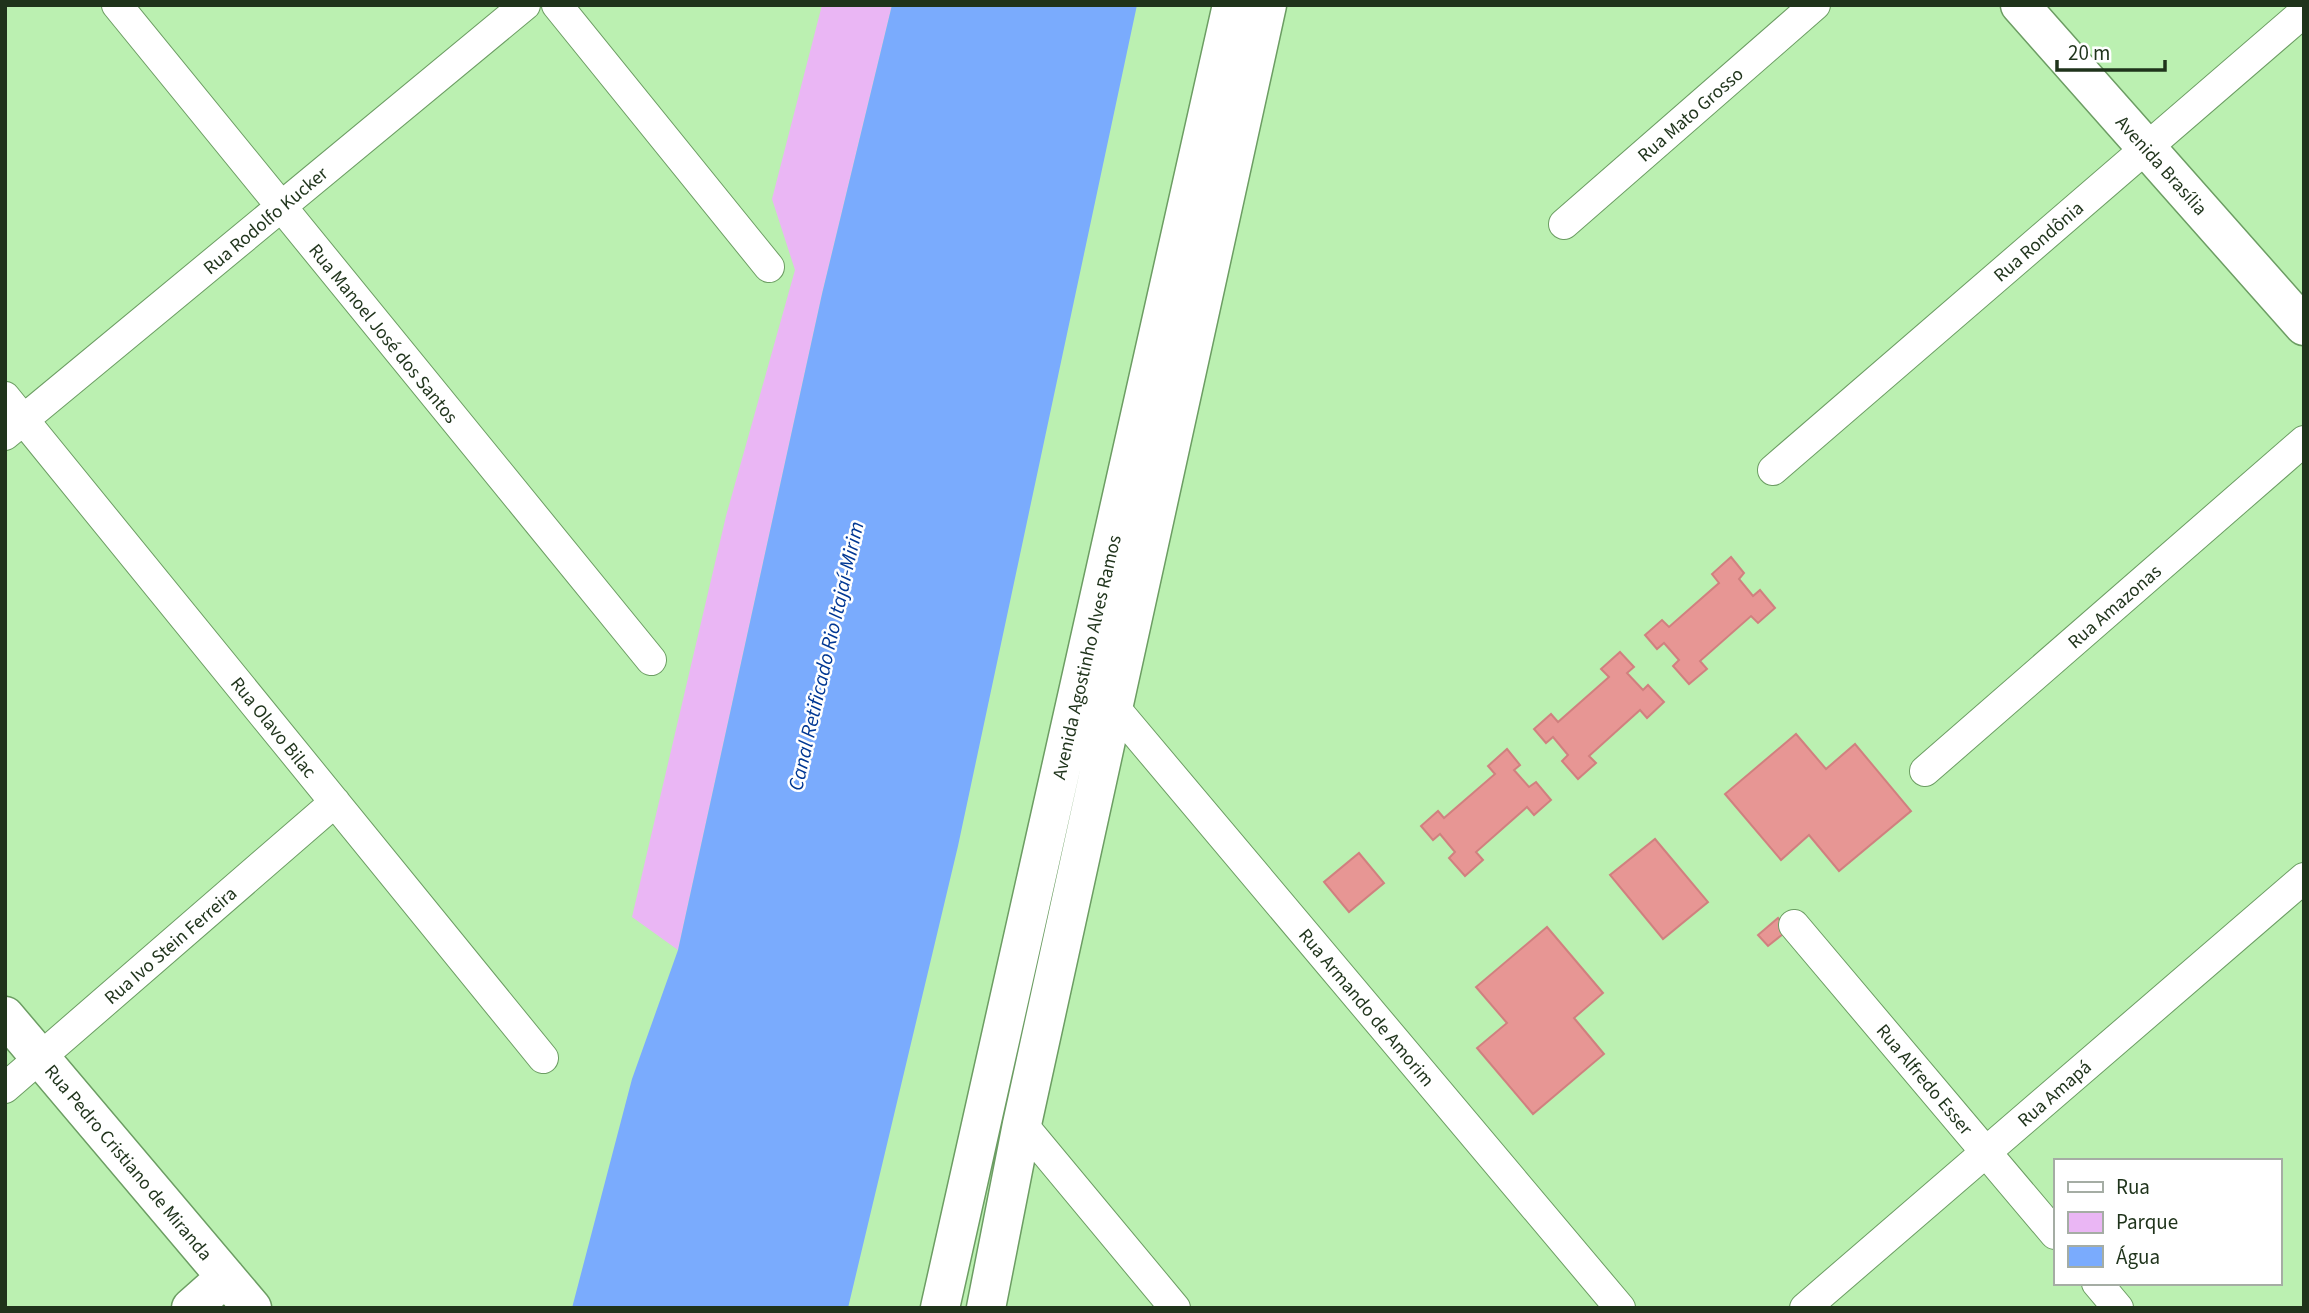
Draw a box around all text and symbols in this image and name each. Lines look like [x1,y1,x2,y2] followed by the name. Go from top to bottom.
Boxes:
[2057,28,2166,72] scale bar
[2068,38,2110,68] text: 20 m
[1632,61,1750,169] street label: Rua Mato Grosso
[2109,110,2213,222] street label: Avenida Brasília
[198,161,334,281] street label: Rua Rodolfo Kucker
[1988,195,2090,289] street label: Rua Rondônia
[302,238,464,430] street label: Rua Manoel José dos Santos
[780,518,872,794] water label: Canal Retificado Rio Itajaí-Mirim
[1046,532,1129,782] street label: Avenida Agostinho Alves Ramos
[2062,559,2168,655] street label: Rua Amazonas
[224,671,322,785] street label: Rua Olavo Bilac
[99,881,243,1011] street label: Rua Ivo Stein Ferreira
[1292,923,1440,1093] street label: Rua Armando de Amorim
[1869,1019,1979,1142] street label: Rua Alfredo Esser
[2012,1054,2098,1134] street label: Rua Amapá
[38,1059,218,1267] street label: Rua Pedro Cristiano de Miranda
[2054,1159,2281,1285] legend
[2116,1172,2150,1202] text: Rua
[2116,1207,2178,1237] text: Parque
[2116,1242,2160,1272] text: Água

